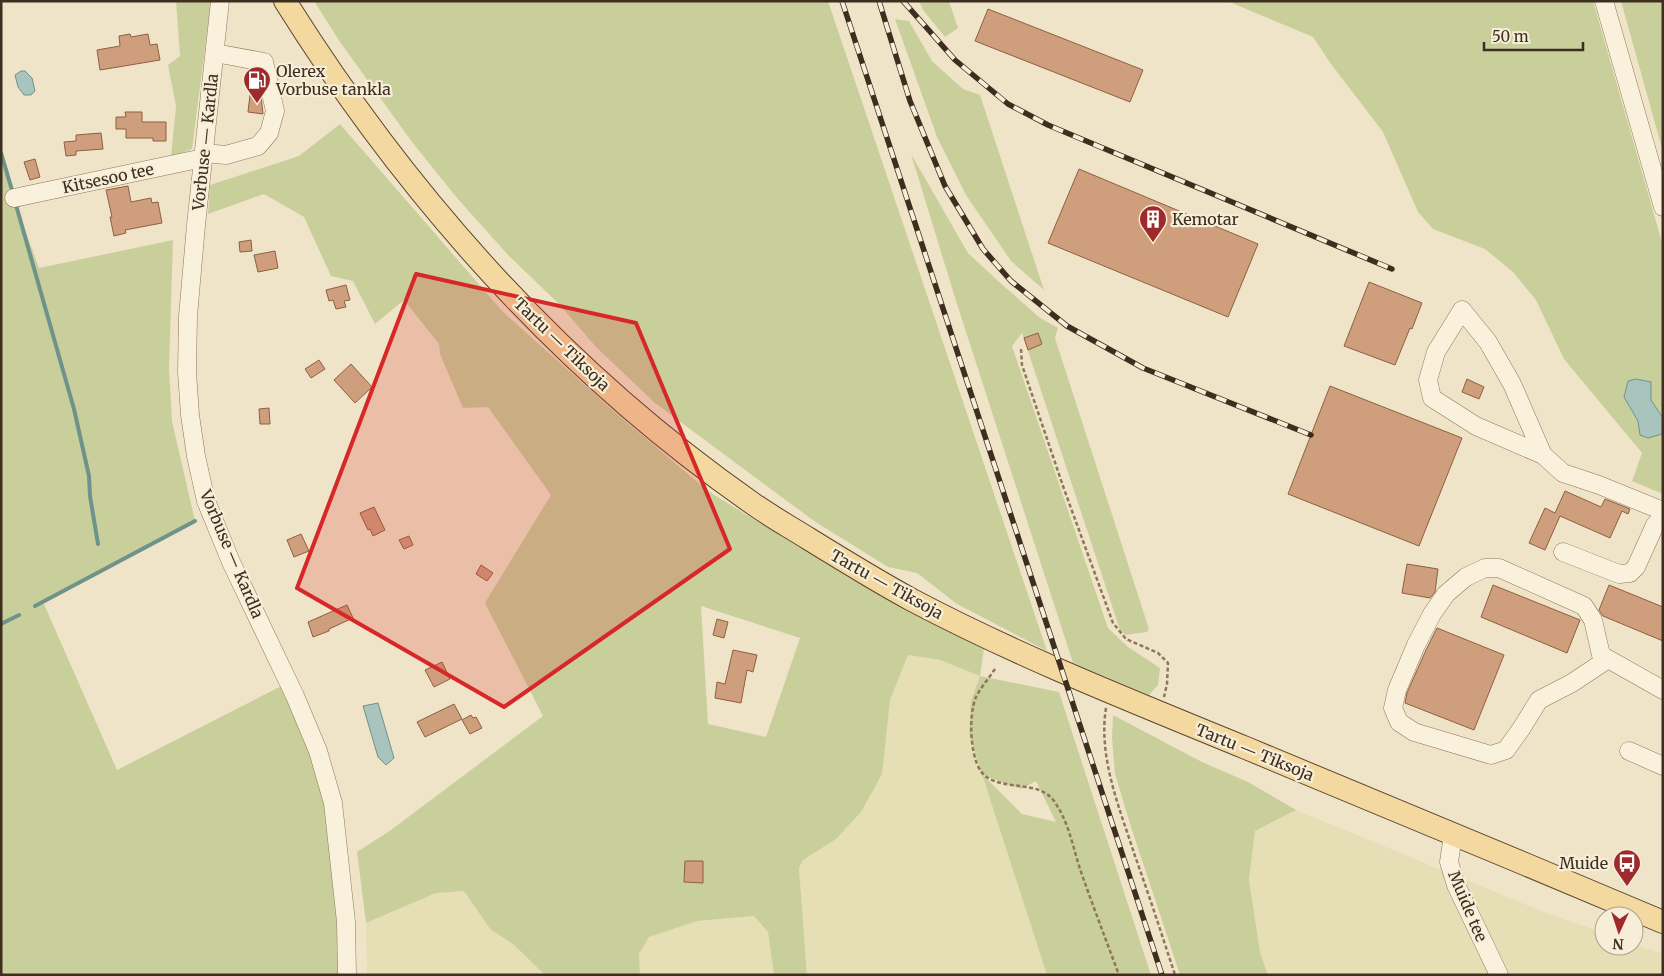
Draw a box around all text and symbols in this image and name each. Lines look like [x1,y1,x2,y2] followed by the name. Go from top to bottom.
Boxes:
[1484,20,1583,52] scale bar
[1492,27,1529,46] text: 50 m
[275,61,391,99] place label: Olerex Vorbuse tankla
[242,65,272,104] fuel station icon: Olerex Vorbuse tankla
[188,72,222,213] street label: Vorbuse — Kardla
[61,159,155,197] street label: Kitsesoo tee
[1138,204,1168,243] building icon: Kemotar
[1172,209,1239,229] place label: Kemotar
[510,293,614,395] street label: Tartu — Tiksoja
[196,486,268,622] street label: Vorbuse — Kardla
[827,545,947,623] street label: Tartu — Tiksoja
[1193,719,1317,785] street label: Tartu — Tiksoja
[1612,848,1642,887] bus stop icon: Muide
[1559,853,1608,873] place label: Muide
[1444,867,1492,945] street label: Muide tee
[1594,906,1644,956] north arrow
[1612,935,1624,953] text: N

